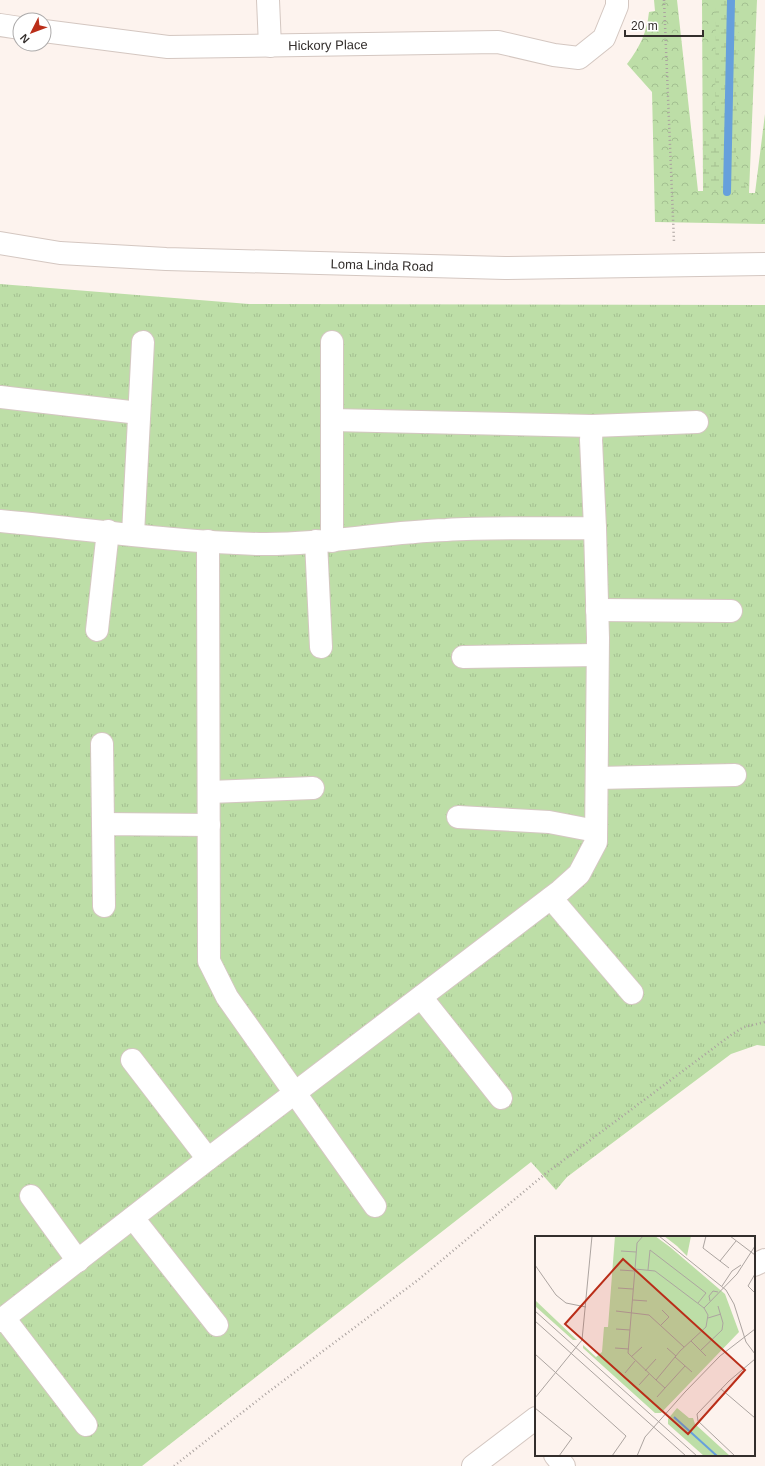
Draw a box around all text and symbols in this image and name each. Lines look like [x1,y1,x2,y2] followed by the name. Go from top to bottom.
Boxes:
[12,12,52,52] north arrow
[625,12,703,38] scale bar
[631,19,658,33] text: 20 m
[17,32,32,46] text: N
[288,37,368,53] street label: Hickory Place
[330,256,433,274] street label: Loma Linda Road
[535,1236,755,1456] inset map

